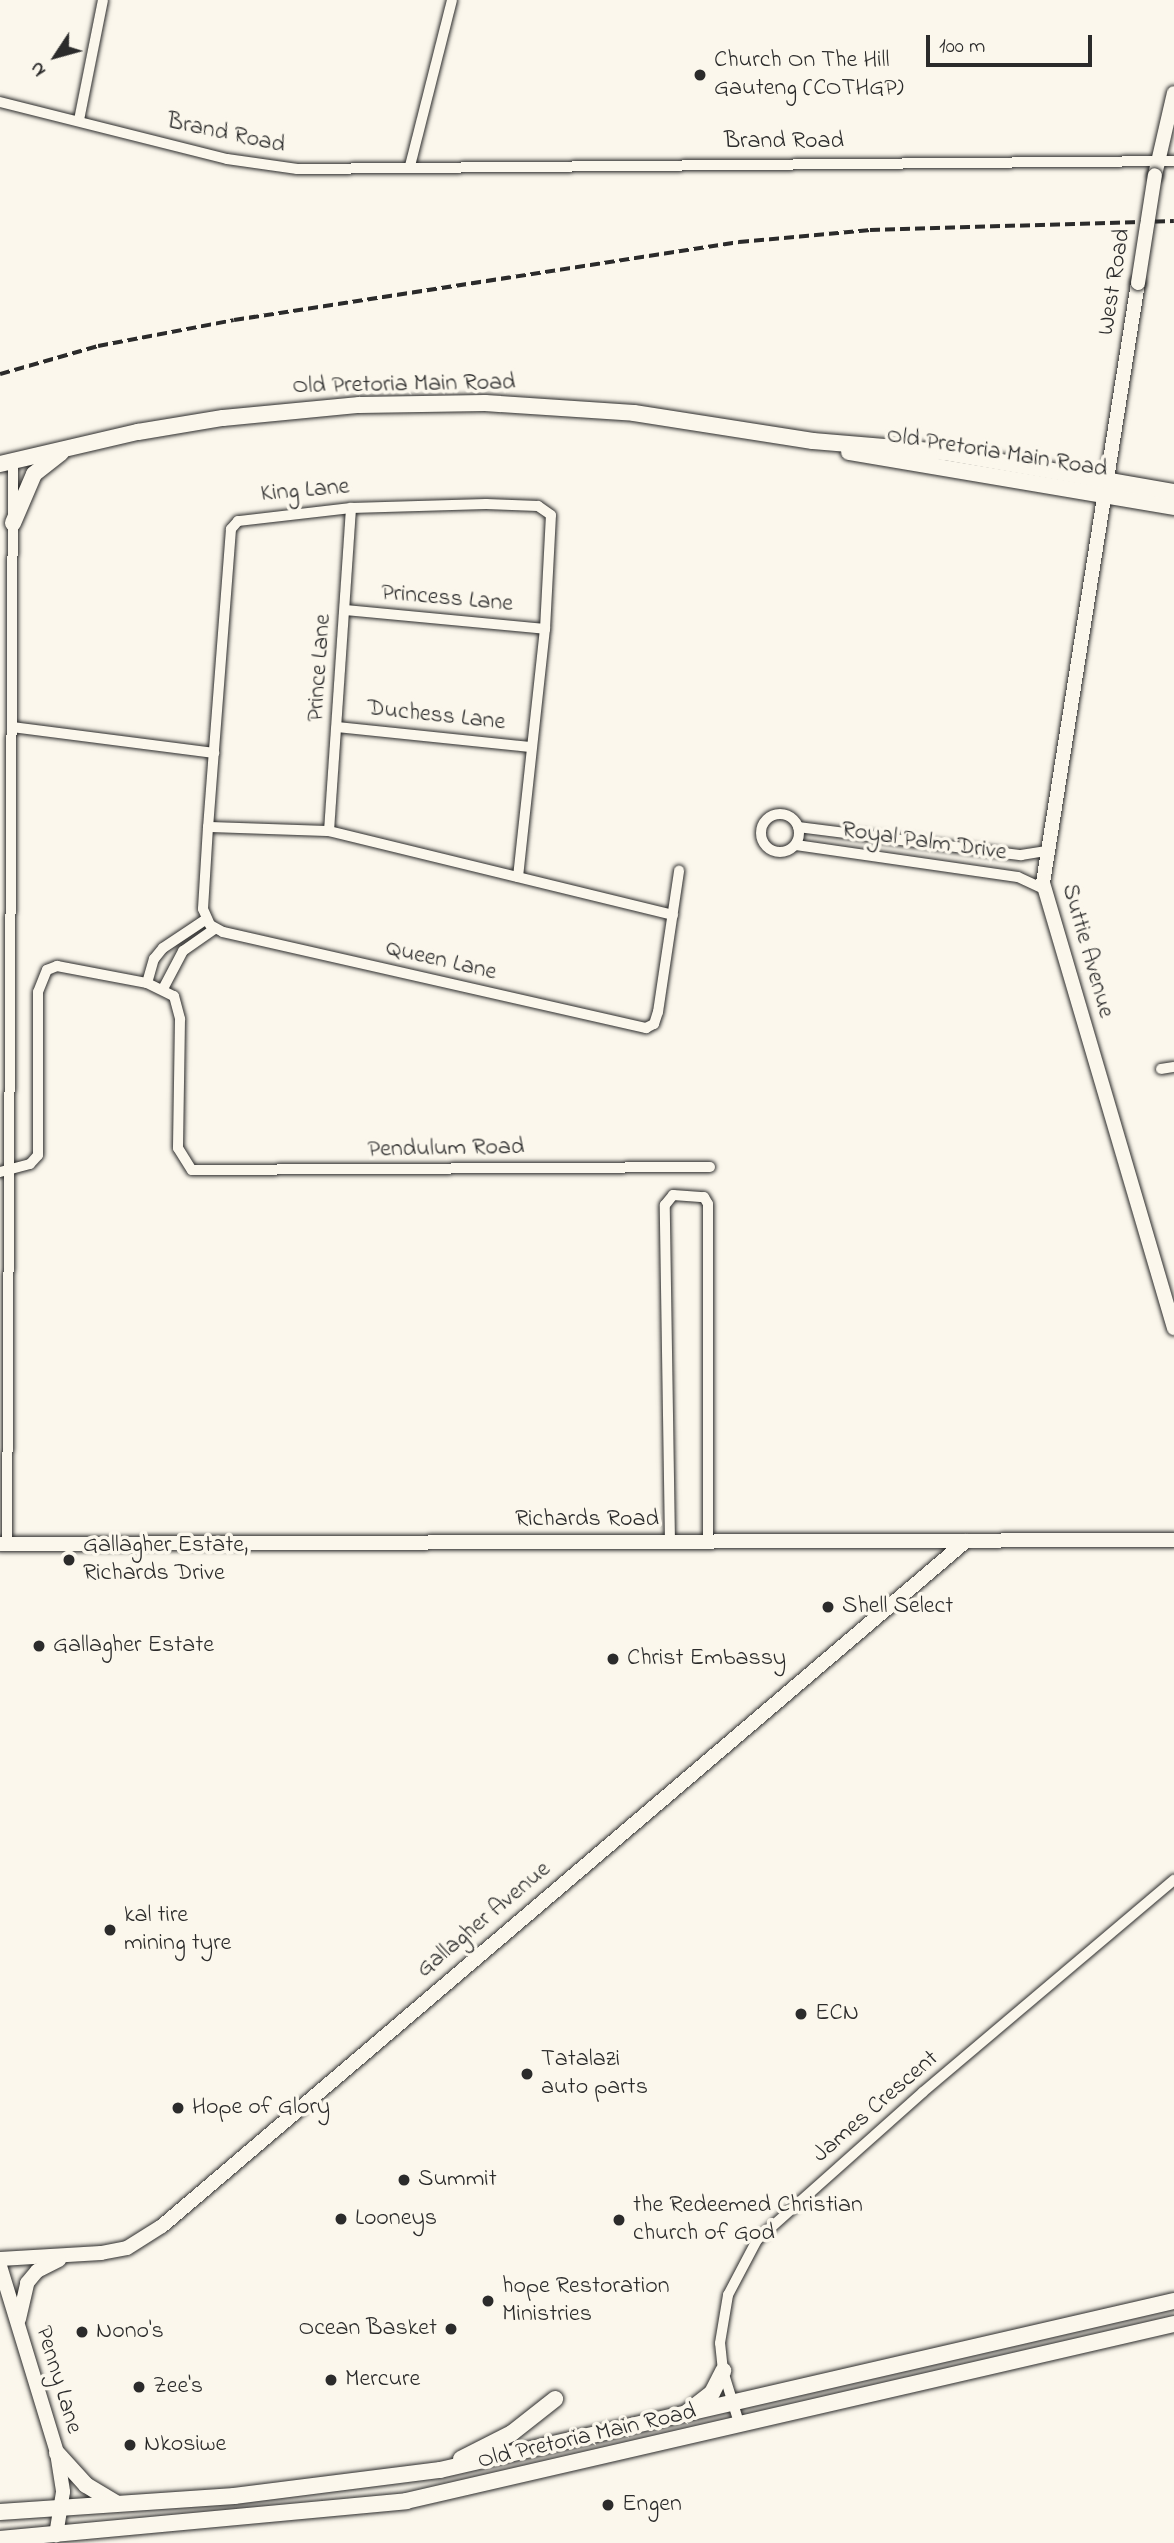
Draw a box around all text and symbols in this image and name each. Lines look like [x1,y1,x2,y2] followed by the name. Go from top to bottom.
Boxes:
[21,21,91,91] north arrow
[929,21,1095,65] scale bar
[939,32,985,62] text: 100 m
[714,47,904,103] place label: Church On The Hill Gauteng (COTHGP)
[24,56,53,82] text: N
[692,67,708,83] marker: Church On The Hill Gauteng (COTHGP)
[164,107,288,161] street label: Brand Road
[724,128,844,156] street label: Brand Road
[1092,226,1138,338] street label: West Road
[292,369,516,401] street label: Old Pretoria Main Road
[885,421,1109,485] street label: Old Pretoria Main Road
[259,473,351,509] street label: King Lane
[380,579,514,619] street label: Princess Lane
[302,613,338,723] street label: Prince Lane
[365,694,507,738] street label: Duchess Lane
[840,816,1008,868] street label: Royal Palm Drive
[1054,881,1120,1021] street label: Suttie Avenue
[383,934,499,988] street label: Queen Lane
[367,1133,525,1165] street label: Pendulum Road
[515,1506,659,1534] street label: Richards Road
[83,1532,248,1588] place label: Gallagher Estate, Richards Drive
[61,1552,77,1568] marker: Gallagher Estate, Richards Drive
[842,1593,953,1621] place label: Shell Select
[820,1599,836,1615] marker: Shell Select
[53,1632,214,1660] place label: Gallagher Estate
[31,1638,47,1654] marker: Gallagher Estate
[627,1645,786,1673] place label: Christ Embassy
[605,1651,621,1667] marker: Christ Embassy
[411,1856,557,1984] street label: Gallagher Avenue
[124,1902,231,1958] place label: kal tire mining tyre
[102,1922,118,1938] marker: kal tire mining tyre
[815,2000,859,2028] place label: ECN
[793,2006,809,2022] marker: ECN
[807,2045,945,2169] street label: James Crescent
[541,2046,648,2102] place label: Tatalazi auto parts
[519,2066,535,2082] marker: Tatalazi auto parts
[192,2094,330,2122] place label: Hope of Glory
[170,2100,186,2116] marker: Hope of Glory
[418,2166,497,2194] place label: Summit
[396,2172,412,2188] marker: Summit
[633,2192,863,2248] place label: the Redeemed Christian church of God
[355,2205,437,2233] place label: Looneys
[333,2211,349,2227] marker: Looneys
[611,2212,627,2228] marker: the Redeemed Christian church of God
[502,2273,670,2329] place label: hope Restoration Ministries
[480,2293,496,2309] marker: hope Restoration Ministries
[298,2315,437,2343] place label: Ocean Basket
[96,2318,164,2346] place label: Nono's
[443,2321,459,2337] marker: Ocean Basket
[28,2323,88,2437] street label: Penny Lane
[74,2324,90,2340] marker: Nono's
[345,2366,420,2394] place label: Mercure
[323,2372,339,2388] marker: Mercure
[153,2373,203,2401] place label: Zee's
[131,2379,147,2395] marker: Zee's
[475,2398,699,2476] street label: Old Pretoria Main Road
[144,2431,226,2459] place label: Nkosiwe
[122,2437,138,2453] marker: Nkosiwe
[622,2491,682,2519] place label: Engen
[600,2497,616,2513] marker: Engen

